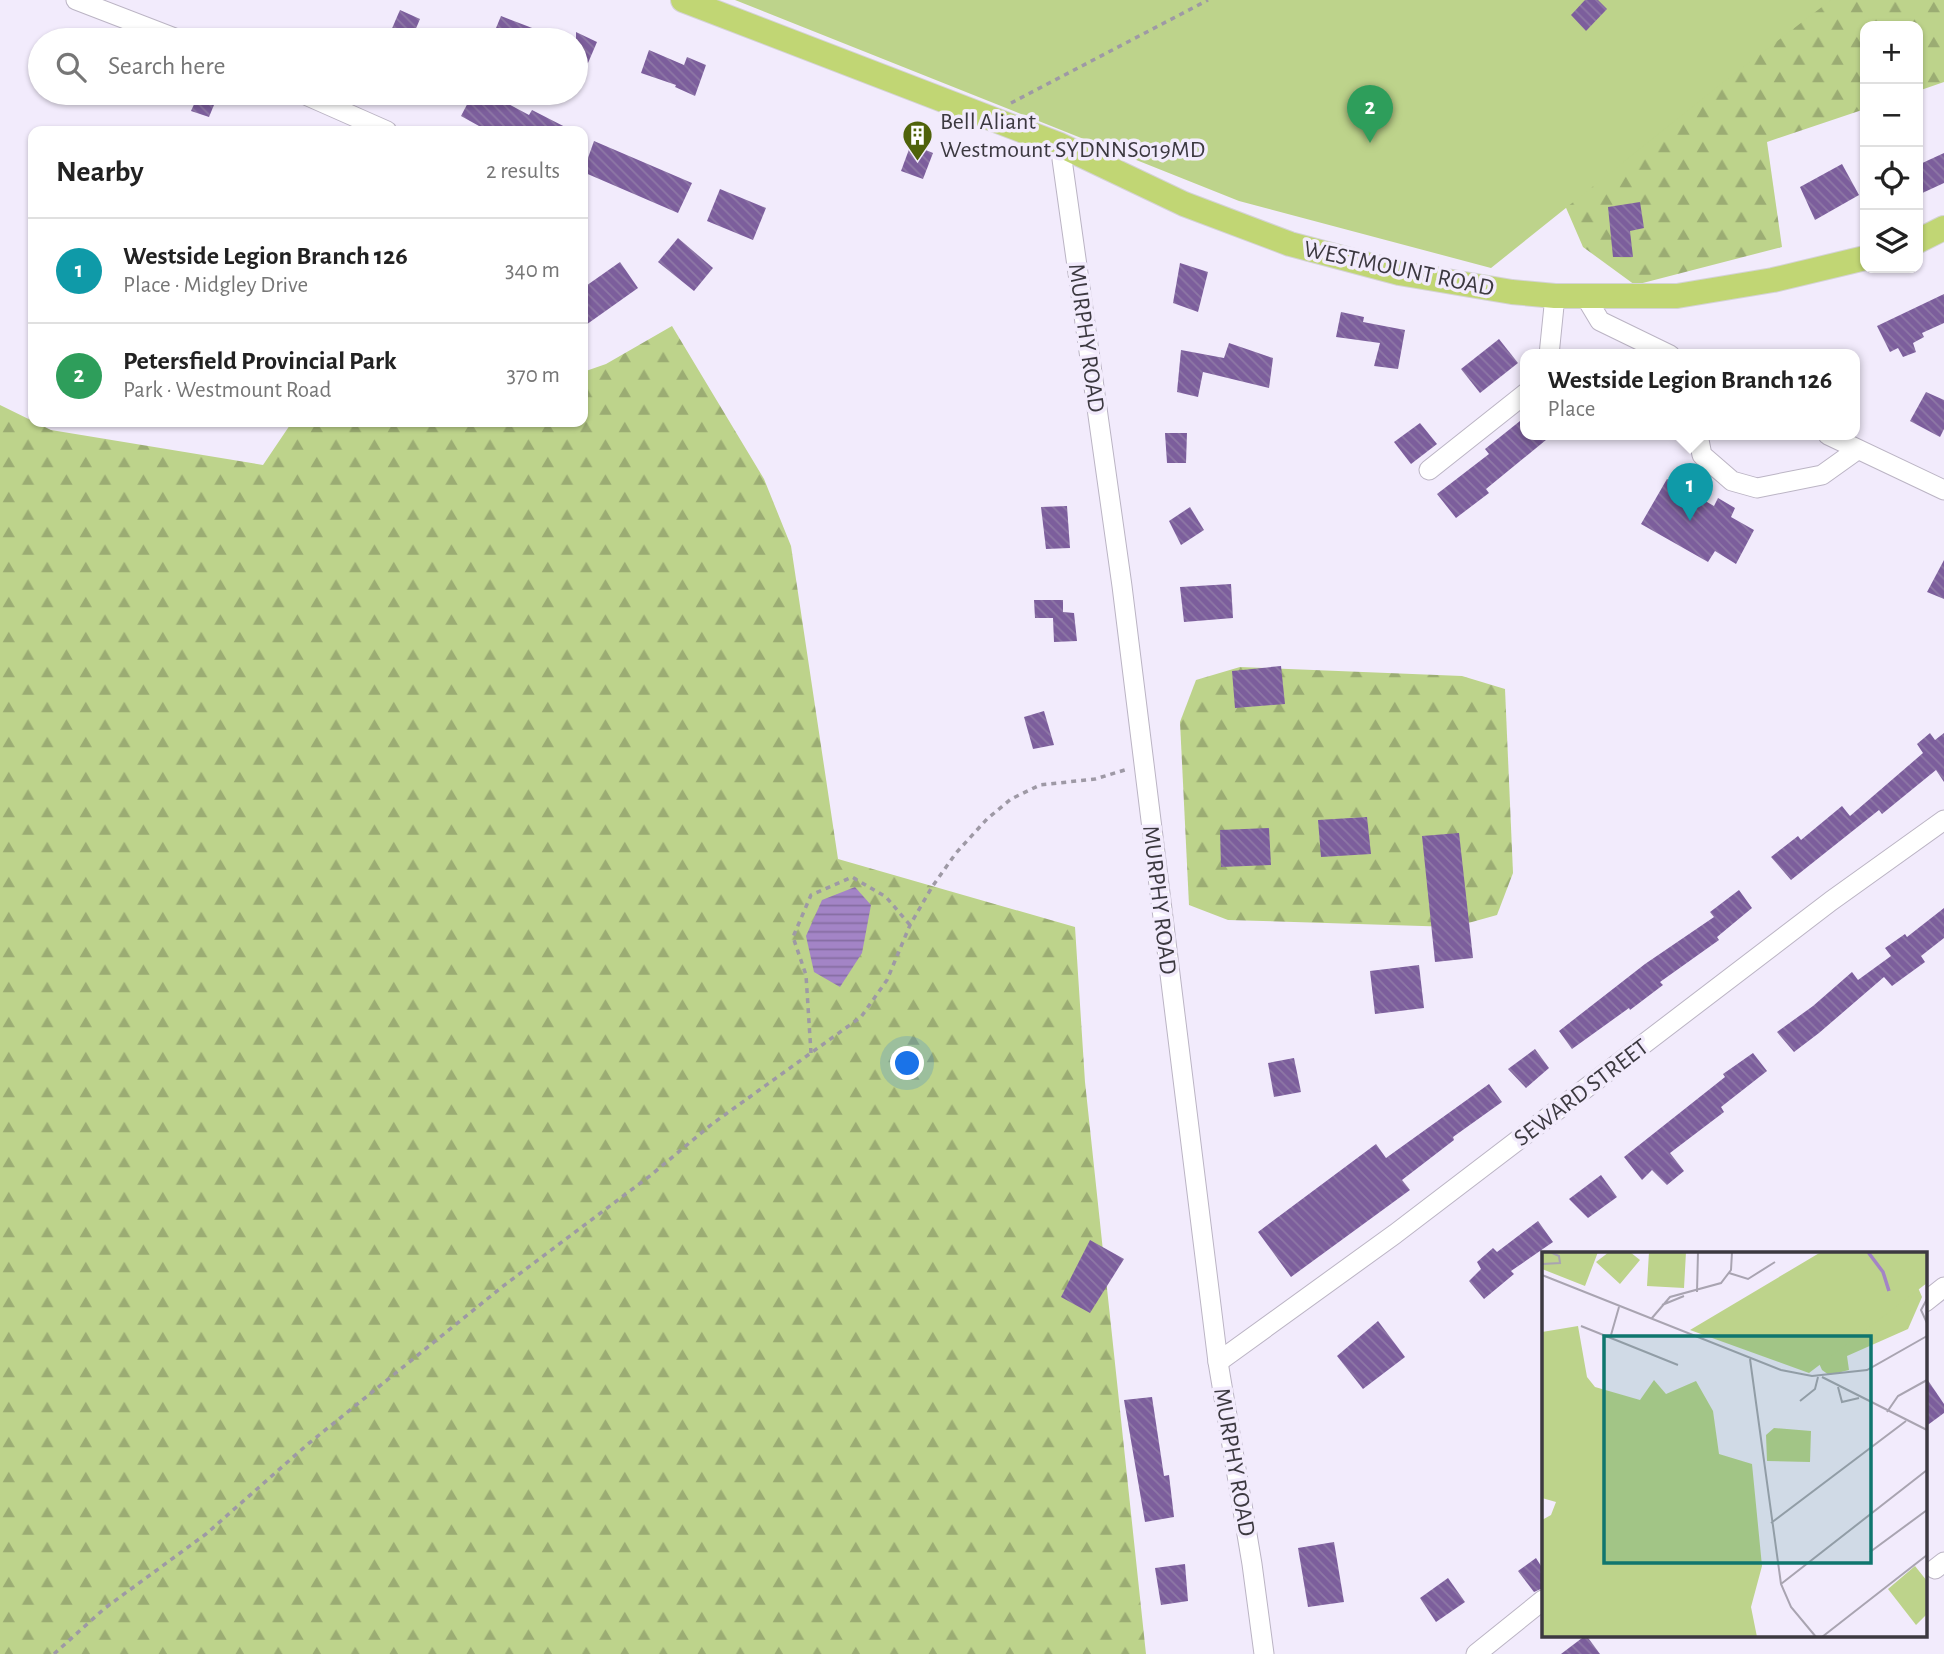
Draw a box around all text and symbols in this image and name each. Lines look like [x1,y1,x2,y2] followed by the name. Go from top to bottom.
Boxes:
[1860,21,1923,273] map controls
[1860,21,1923,84] button: +
[28,28,588,105] search box
[52,48,90,86] icon: search
[108,53,226,79] text: Search here
[1860,84,1923,147] button: −
[1347,85,1393,143] pin: 2
[940,110,1205,162] place label: Bell Aliant Westmount SYDNNS019MD
[900,118,934,162] building icon: Bell Aliant Westmount SYDNNS019MD
[1860,147,1923,210] button: locate
[56,157,144,187] text: Nearby
[486,160,560,183] text: 2 results
[1860,210,1923,273] button: layers
[1301,237,1496,301] street label: WESTMOUNT ROAD
[123,243,408,269] text: Westside Legion Branch 126
[75,259,83,282] text: 1
[505,259,560,282] text: 340 m
[1064,262,1108,414] street label: MURPHY ROAD
[123,274,308,297] text: Place · Midgley Drive
[123,348,397,374] text: Petersfield Provincial Park
[1520,349,1860,440] popup
[74,364,84,387] text: 2
[507,364,560,387] text: 370 m
[1548,367,1832,393] text: Westside Legion Branch 126
[123,379,331,402] text: Park · Westmount Road
[1548,398,1595,421] text: Place
[1667,463,1713,521] pin: 1
[1138,824,1180,976] street label: MURPHY ROAD
[1510,1035,1653,1151] street label: SEWARD STREET
[890,1046,924,1080] your location
[1542,1252,1926,1636] inset map
[1209,1386,1259,1538] street label: MURPHY ROAD

